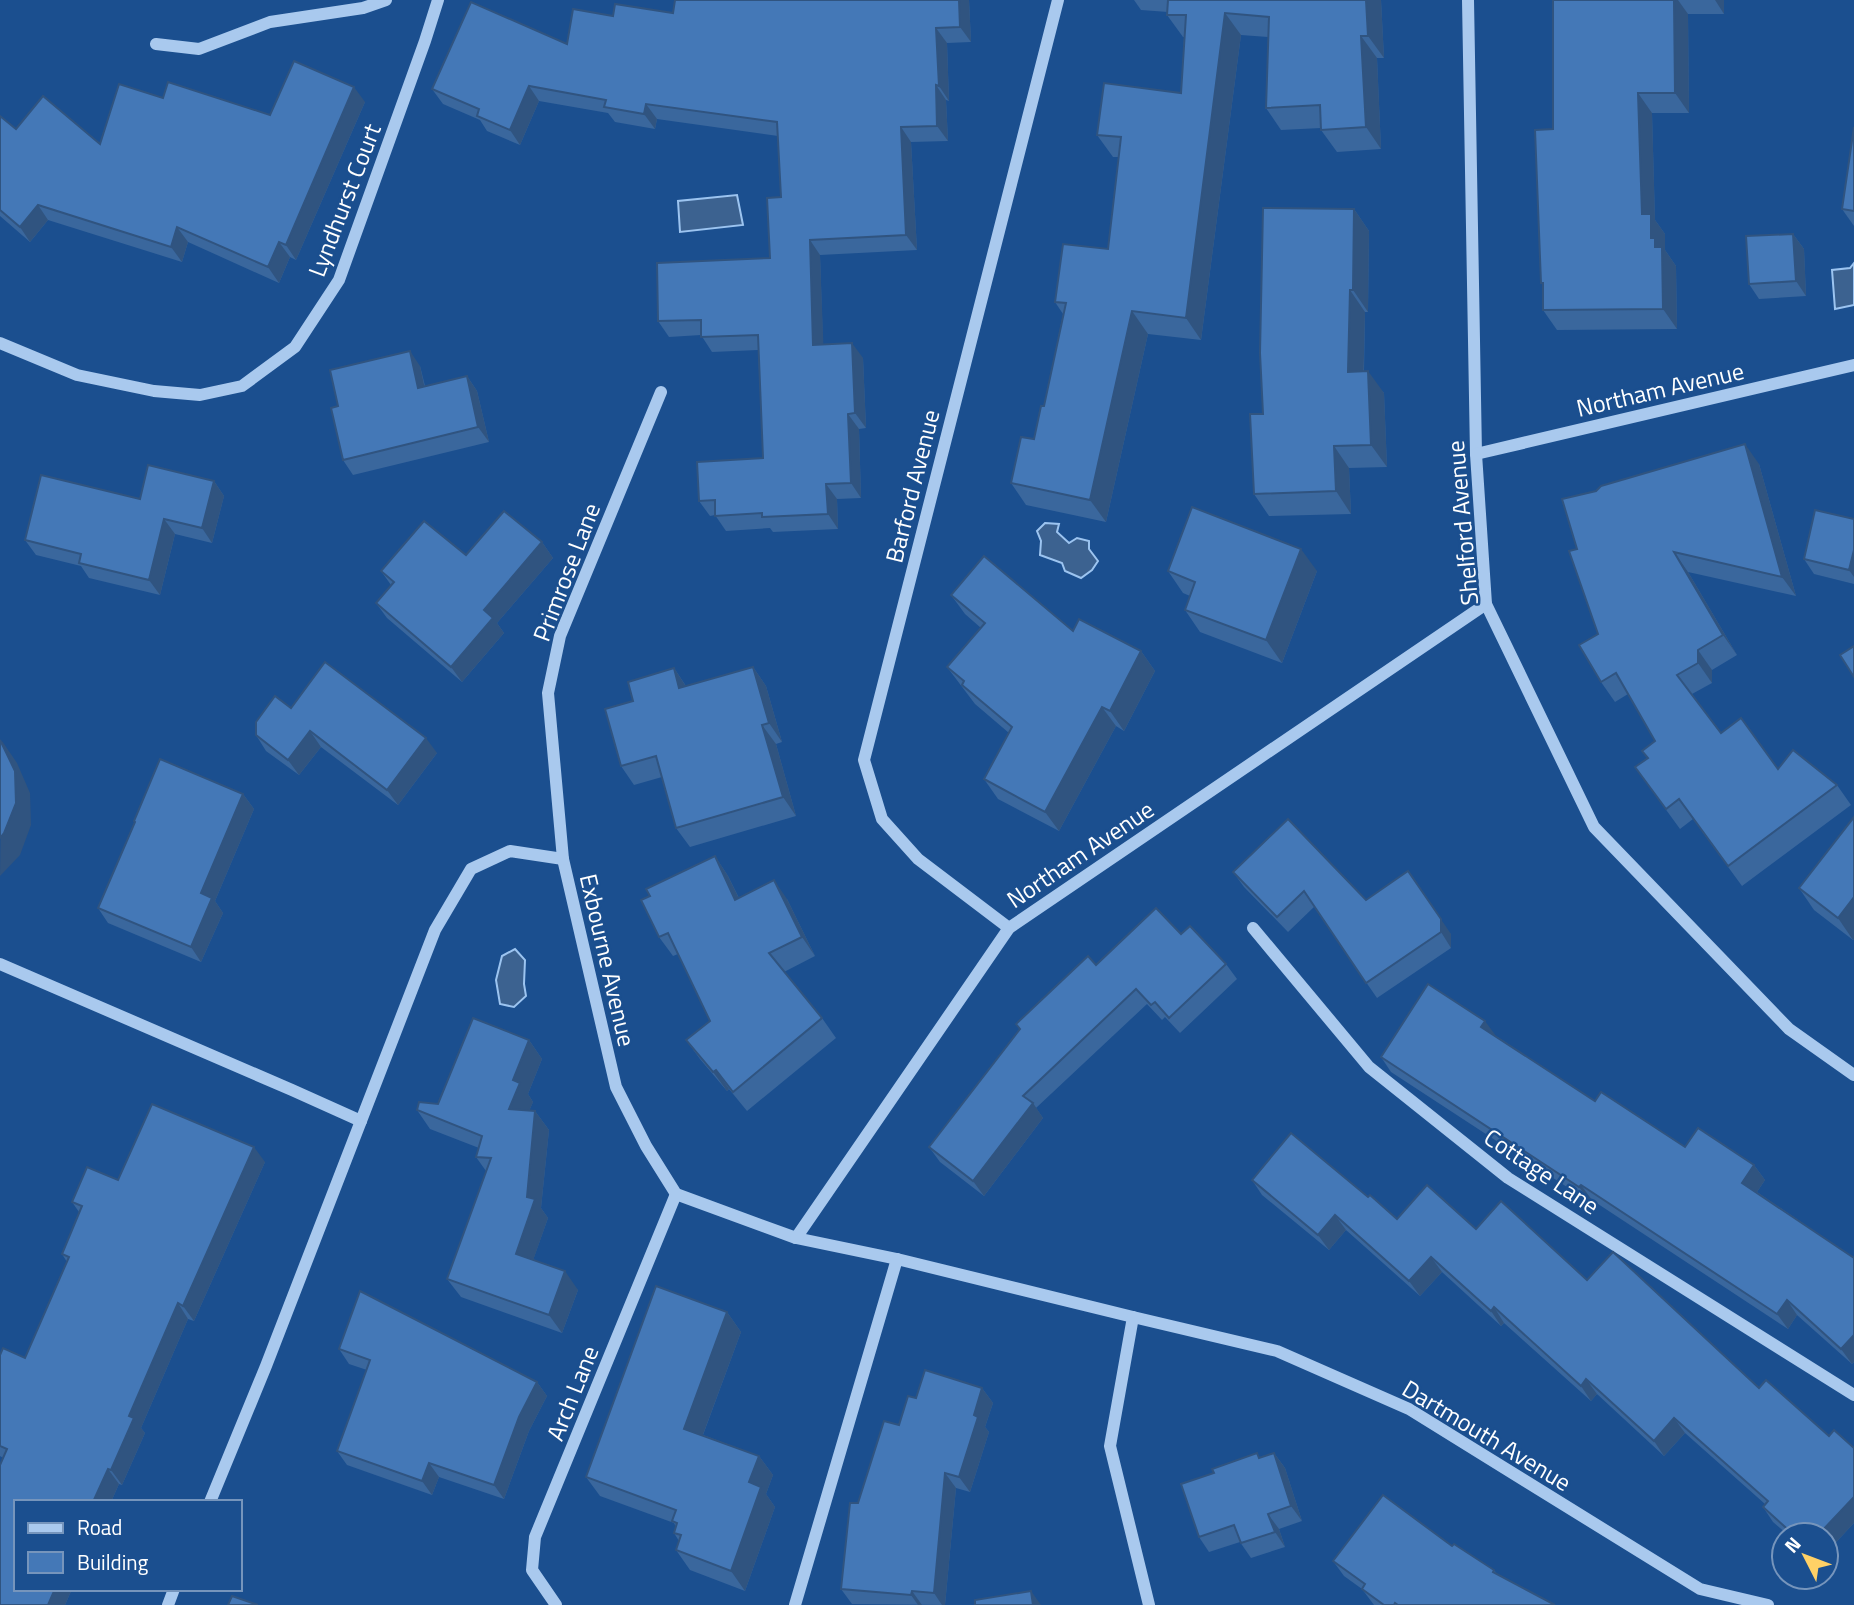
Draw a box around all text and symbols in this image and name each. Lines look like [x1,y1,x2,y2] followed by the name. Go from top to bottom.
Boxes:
[298,118,390,282] street label: Lyndhurst Court
[1573,352,1747,426] street label: Northam Avenue
[876,406,948,566] street label: Barford Avenue
[1437,439,1487,607] street label: Shelford Avenue
[523,498,609,646] street label: Primrose Lane
[999,791,1161,917] street label: Northam Avenue
[571,870,645,1050] street label: Exbourne Avenue
[1477,1119,1607,1223] street label: Cottage Lane
[537,1340,607,1446] street label: Arch Lane
[1396,1370,1578,1500] street label: Dartmouth Avenue
[14,1500,242,1591] legend
[77,1511,122,1543] text: Road
[1770,1521,1840,1591] north arrow
[1777,1530,1807,1559] text: N
[77,1546,149,1578] text: Building

